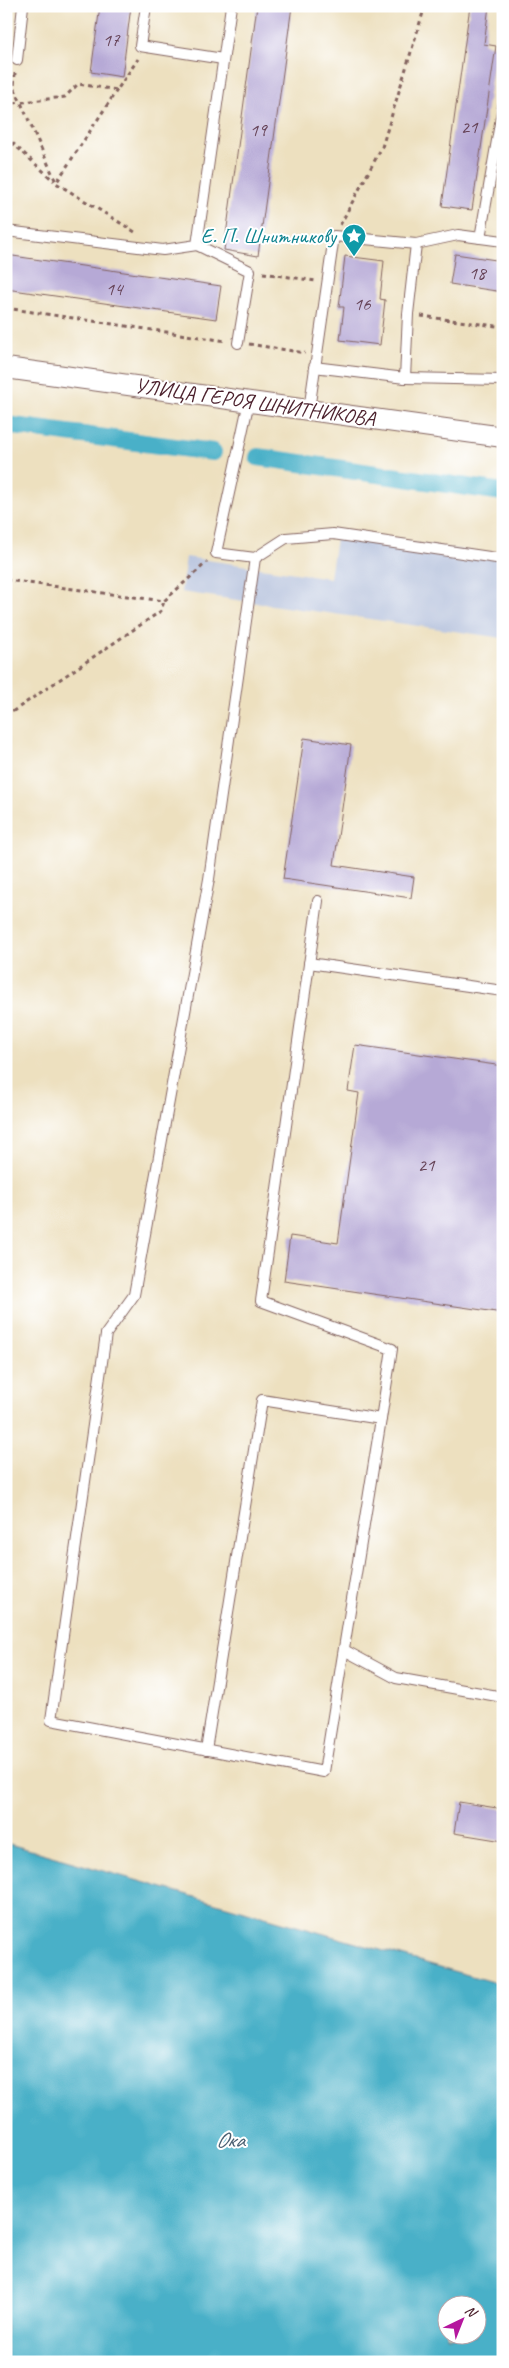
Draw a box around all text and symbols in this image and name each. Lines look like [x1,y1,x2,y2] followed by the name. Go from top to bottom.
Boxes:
[102,28,121,52] house number: 17
[460,115,479,139] house number: 21
[249,118,268,142] house number: 19
[201,223,338,249] place label: Е. П. Шнитникову
[341,223,367,257] place icon: Е. П. Шнитникову
[468,261,488,285] house number: 18
[105,277,125,301] house number: 14
[353,292,372,316] house number: 16
[133,372,378,432] street label: УЛИЦА ГЕРОЯ ШНИТНИКОВА
[417,1153,436,1177] house number: 21
[216,2126,247,2154] water label: Ока
[436,2296,486,2346] north arrow
[462,2302,481,2322] text: N

